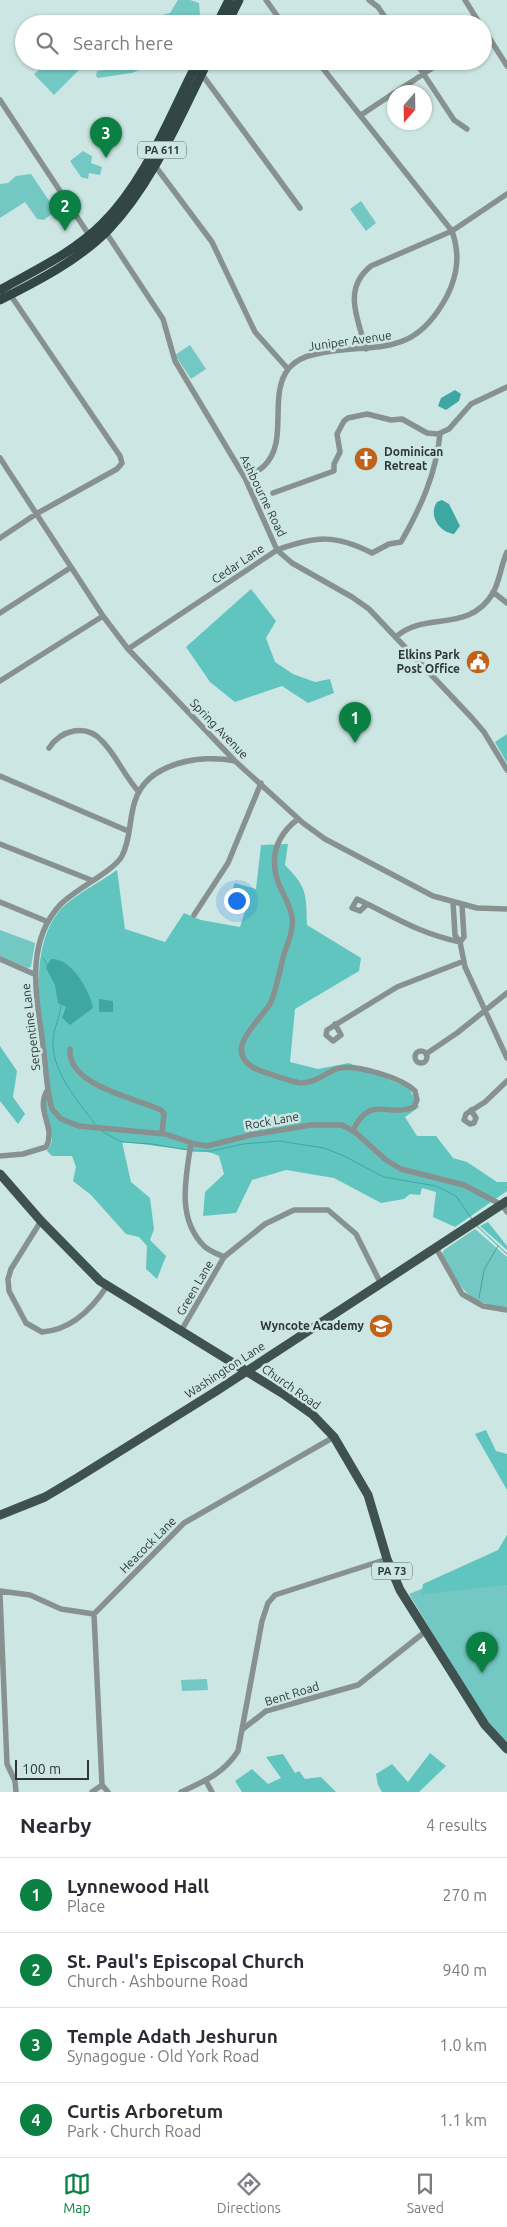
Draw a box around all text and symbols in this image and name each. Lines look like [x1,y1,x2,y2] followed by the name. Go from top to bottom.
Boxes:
[15,15,492,70] search box
[33,29,61,57] icon: search
[73,32,173,54] text: Search here
[387,85,432,130] north arrow
[90,117,122,158] pin: 3
[138,142,186,158] road number: PA 611
[49,190,81,231] pin: 2
[307,328,392,353] street label: Juniper Avenue
[384,445,443,472] place label: Dominican Retreat
[353,446,379,472] church icon: Dominican Retreat
[238,453,289,539] street label: Ashbourne Road
[209,541,266,586] street label: Cedar Lane
[396,648,460,675] place label: Elkins Park Post Office
[465,649,491,675] public building icon: Elkins Park Post Office
[188,696,251,761] street label: Spring Avenue
[339,702,371,743] pin: 1
[224,888,250,914] your location
[19,983,42,1071] street label: Serpentine Lane
[244,1109,300,1132] street label: Rock Lane
[174,1258,215,1317] street label: Green Lane
[368,1313,394,1339] school or university icon: Wyncote Academy
[260,1319,365,1332] place label: Wyncote Academy
[182,1339,267,1400] street label: Washington Lane
[260,1362,323,1412] street label: Church Road
[117,1514,178,1575] street label: Heacock Lane
[372,1562,412,1580] road number: PA 73
[466,1632,498,1673] pin: 4
[263,1679,321,1708] street label: Bent Road
[15,1757,89,1780] scale bar
[22,1761,61,1777] text: 100 m
[20,1813,91,1837] text: Nearby
[426,1816,487,1834] text: 4 results
[67,1875,209,1897] text: Lynnewood Hall
[31,1886,41,1904] text: 1
[442,1886,487,1904] text: 270 m
[67,1897,105,1915] text: Place
[67,1950,304,1972] text: St. Paul's Episcopal Church
[31,1961,41,1979] text: 2
[442,1961,487,1979] text: 940 m
[67,1972,248,1990] text: Church · Ashbourne Road
[67,2025,278,2047] text: Temple Adath Jeshurun
[31,2036,41,2054] text: 3
[439,2036,487,2054] text: 1.0 km
[67,2047,259,2065] text: Synagogue · Old York Road
[67,2100,223,2122] text: Curtis Arboretum
[31,2111,41,2129] text: 4
[439,2111,487,2129] text: 1.1 km
[67,2122,201,2140] text: Park · Church Road
[63,2170,91,2216] tab: Map
[217,2170,281,2216] tab: Directions
[407,2170,444,2216] tab: Saved

